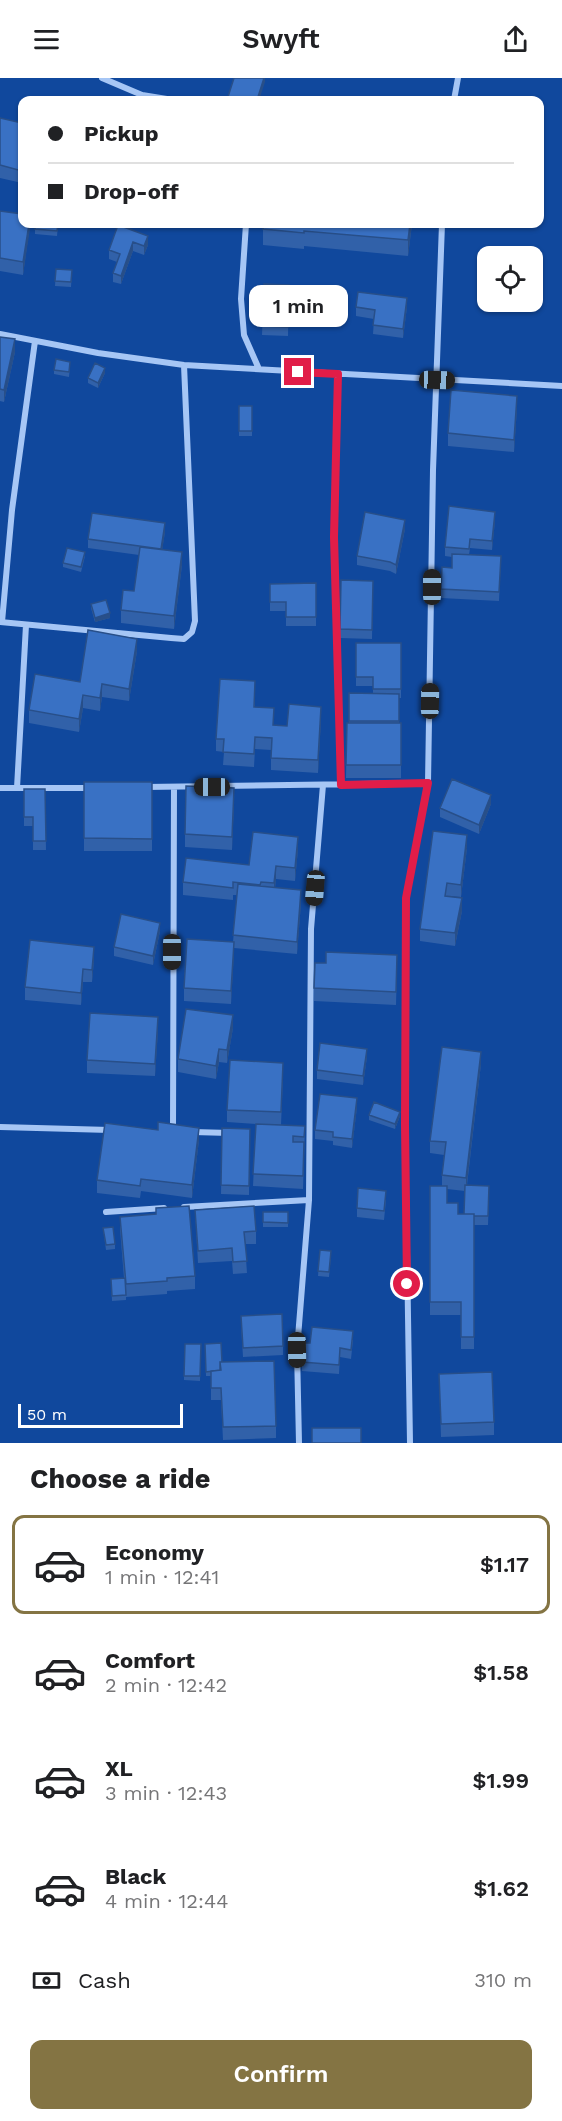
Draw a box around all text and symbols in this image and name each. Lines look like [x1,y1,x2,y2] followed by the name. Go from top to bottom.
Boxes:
[30,23,63,56] icon: menu
[242,23,320,55] text: Swyft
[499,23,532,56] icon: share
[84,121,159,146] text: Pickup
[84,179,179,204] text: Drop-off
[477,246,543,312] map controls
[477,246,543,312] button: locate
[248,285,348,327] callout: 1 min
[273,294,324,318] text: 1 min
[284,358,311,385] route end
[419,370,455,390] car
[423,569,441,605] car
[421,683,439,719] car
[194,778,230,796] car
[304,869,326,907] car
[163,934,181,970] car
[393,1270,420,1297] route start
[288,1332,306,1368] car
[18,1401,183,1428] scale bar
[27,1405,67,1424] text: 50 m
[30,1463,210,1495] text: Choose a ride
[33,1538,87,1592] icon: car
[105,1540,204,1565] text: Economy
[480,1552,529,1577] text: $1.17
[105,1565,219,1589] text: 1 min · 12:41
[33,1646,87,1700] icon: car
[105,1648,195,1673] text: Comfort
[473,1660,529,1685] text: $1.58
[105,1673,227,1697] text: 2 min · 12:42
[33,1754,87,1808] icon: car
[105,1756,133,1781] text: XL
[473,1768,529,1793] text: $1.99
[105,1781,227,1805] text: 3 min · 12:43
[33,1862,87,1916] icon: car
[105,1864,166,1889] text: Black
[473,1876,529,1901] text: $1.62
[105,1889,228,1913] text: 4 min · 12:44
[30,1964,63,1997] icon: cash
[78,1968,131,1993] text: Cash
[474,1968,532,1992] text: 310 m
[30,2040,532,2109] button: Confirm

